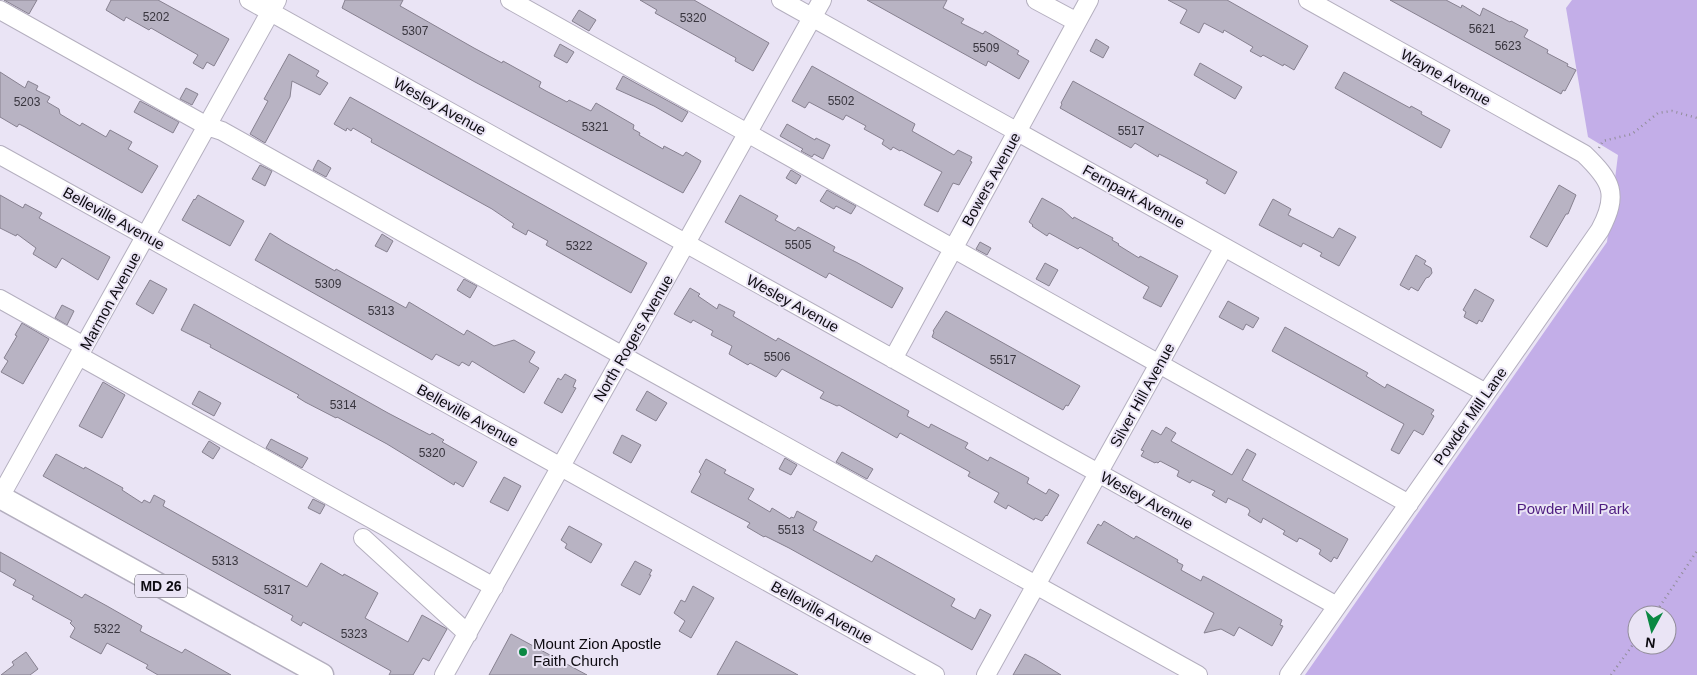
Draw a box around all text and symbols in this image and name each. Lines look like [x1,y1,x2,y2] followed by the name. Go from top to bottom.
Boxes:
[143,10,170,24] house number: 5202
[680,11,707,25] house number: 5320
[1469,22,1496,36] house number: 5621
[402,24,429,38] house number: 5307
[1495,39,1522,53] house number: 5623
[973,41,1000,55] house number: 5509
[1398,45,1494,109] street label: Wayne Avenue
[391,74,489,138] street label: Wesley Avenue
[828,94,855,108] house number: 5502
[14,95,41,109] house number: 5203
[582,120,609,134] house number: 5321
[1118,124,1145,138] house number: 5517
[958,129,1024,229] street label: Bowers Avenue
[1080,161,1188,231] street label: Fernpark Avenue
[60,183,168,253] street label: Belleville Avenue
[785,238,812,252] house number: 5505
[566,239,593,253] house number: 5322
[76,249,144,353] street label: Marmon Avenue
[744,271,842,335] street label: Wesley Avenue
[590,272,676,404] street label: North Rogers Avenue
[315,277,342,291] house number: 5309
[368,304,395,318] house number: 5313
[1106,340,1178,450] street label: Silver Hill Avenue
[764,350,791,364] house number: 5506
[990,353,1017,367] house number: 5517
[1430,364,1510,468] street label: Powder Mill Lane
[414,380,522,450] street label: Belleville Avenue
[330,398,357,412] house number: 5314
[419,446,446,460] house number: 5320
[1098,468,1196,532] street label: Wesley Avenue
[1517,500,1630,517] park label: Powder Mill Park
[778,523,805,537] house number: 5513
[212,554,239,568] house number: 5313
[135,574,187,598] road number: MD 26
[768,577,876,647] street label: Belleville Avenue
[264,583,291,597] house number: 5317
[1627,605,1677,655] north arrow
[94,622,121,636] house number: 5322
[341,627,368,641] house number: 5323
[1644,634,1656,651] text: N
[533,635,661,669] place label: Mount Zion Apostle Faith Church
[517,646,529,658] marker: Mount Zion Apostle Faith Church

